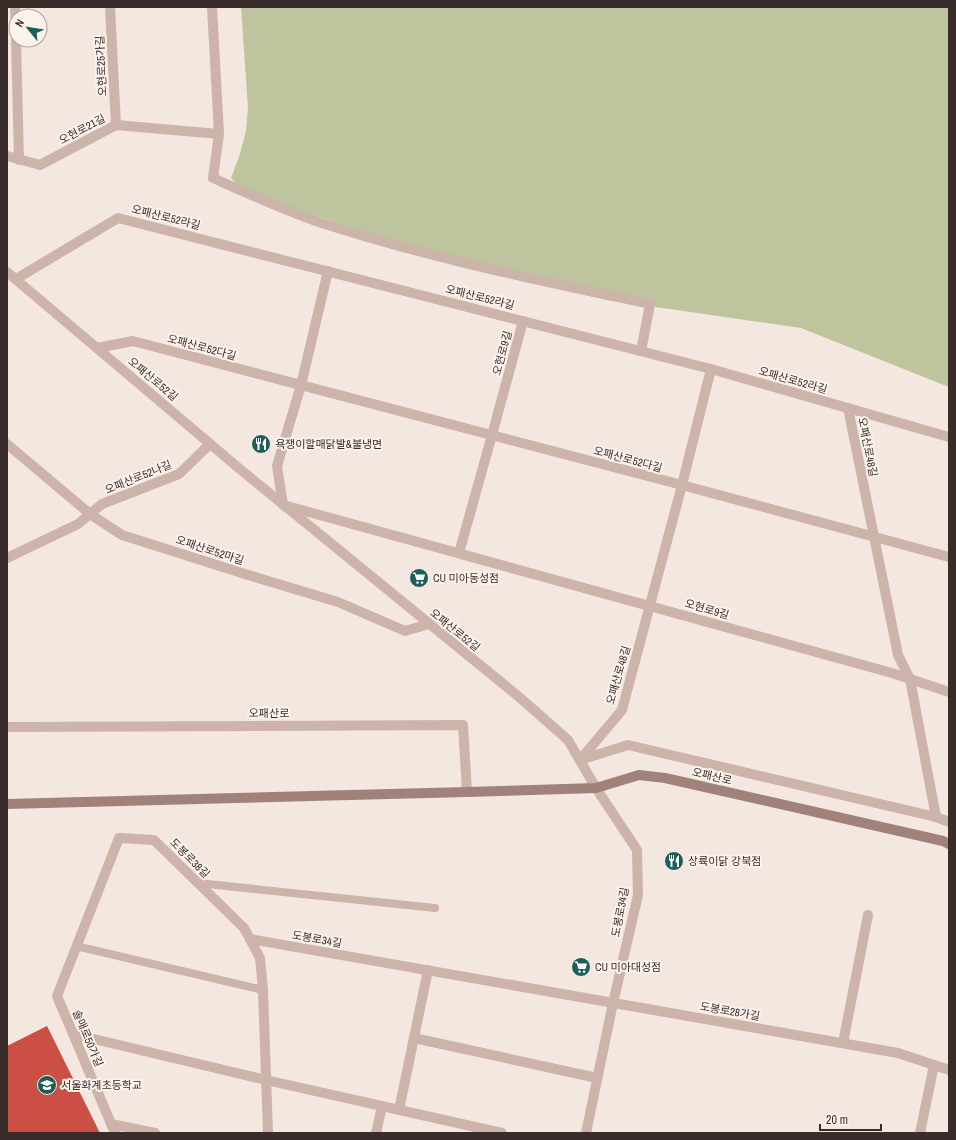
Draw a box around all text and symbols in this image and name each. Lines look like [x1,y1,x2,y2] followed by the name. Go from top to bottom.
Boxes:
[8,8,48,48] north arrow
[12,17,27,29] text: N
[92,35,110,97] street label: 오현로25가길
[56,111,108,147] street label: 오현로21길
[130,202,202,232] street label: 오패산로52라길
[444,282,516,312] street label: 오패산로52라길
[489,329,515,377] street label: 오현로9길
[166,331,238,363] street label: 오패산로52다길
[125,354,181,404] street label: 오패산로52길
[757,364,829,396] street label: 오패산로52라길
[855,416,881,478] street label: 오패산로48길
[250,433,272,455] restaurant icon: 욕쟁이할매닭발&불냉면
[275,437,382,451] place label: 욕쟁이할매닭발&불냉면
[592,443,664,475] street label: 오패산로52다길
[103,457,173,497] street label: 오패산로52나길
[174,532,246,568] street label: 오패산로52마길
[408,567,430,589] supermarket icon: CU 미아동성점
[433,571,499,585] place label: CU 미아동성점
[683,596,731,622] street label: 오현로9길
[427,605,483,655] street label: 오패산로52길
[603,644,633,706] street label: 오패산로48길
[249,706,289,720] street label: 오패산로
[691,765,733,787] street label: 오패산로
[167,835,213,881] street label: 도봉로38길
[663,850,685,872] restaurant icon: 상륙이닭 강북점
[688,854,761,868] place label: 상륙이닭 강북점
[608,886,632,938] street label: 도봉로34길
[291,928,343,950] street label: 도봉로34길
[570,956,592,978] supermarket icon: CU 미아대성점
[595,960,661,974] place label: CU 미아대성점
[699,999,761,1023] street label: 도봉로28가길
[70,1007,106,1069] street label: 솔매로50가길
[36,1074,58,1096] school or university icon: 서울화계초등학교
[61,1078,142,1092] place label: 서울화계초등학교
[820,1106,881,1132] scale bar
[826,1112,848,1128] text: 20 m

